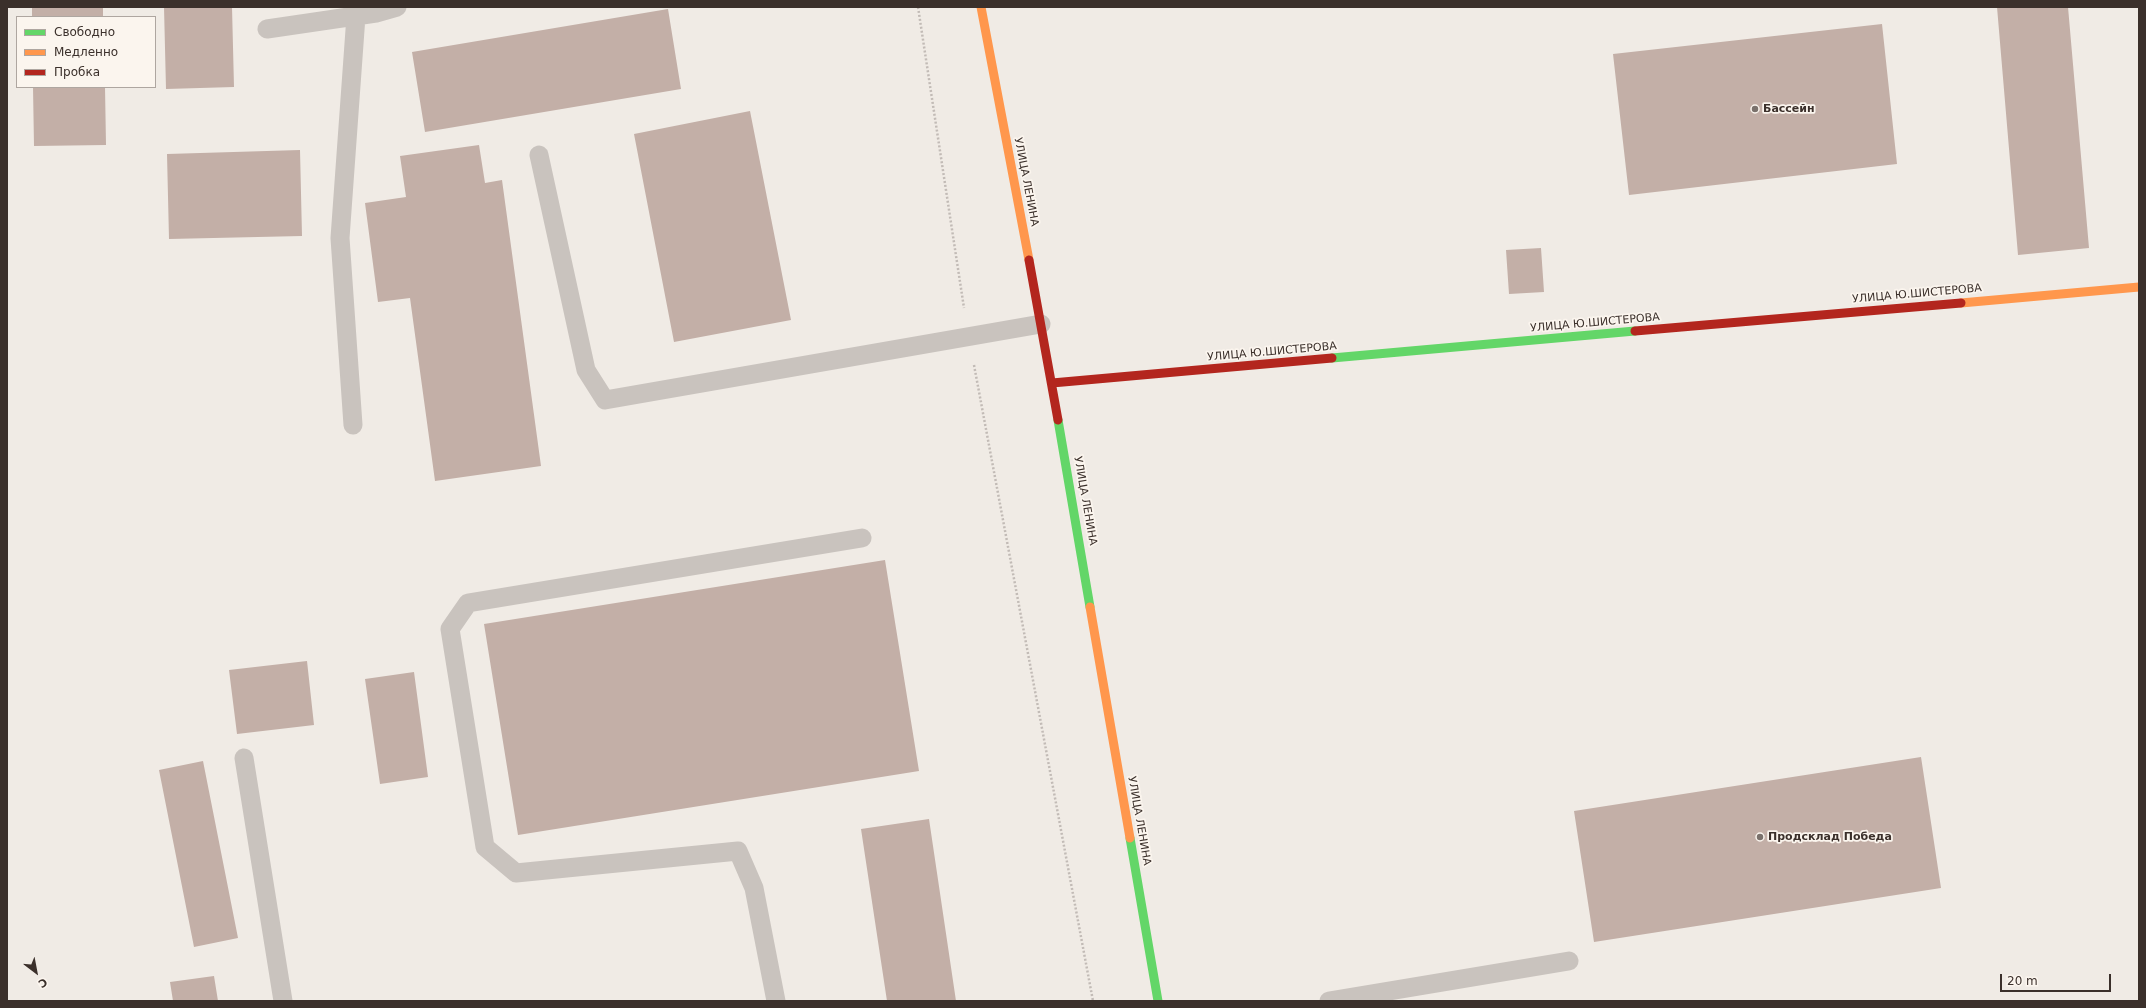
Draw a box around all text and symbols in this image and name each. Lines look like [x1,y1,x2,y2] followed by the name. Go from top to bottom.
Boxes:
[16,16,156,88] legend
[54,25,115,39] text: Свободно
[54,45,118,59] text: Медленно
[54,65,100,79] text: Пробка
[1763,102,1815,116] place label: Бассейн
[1750,104,1760,114] marker: Бассейн
[1011,136,1041,228] street label: УЛИЦА ЛЕНИНА
[1852,282,1982,306] street label: УЛИЦА Ю.ШИСТЕРОВА
[1530,311,1660,335] street label: УЛИЦА Ю.ШИСТЕРОВА
[1207,340,1337,364] street label: УЛИЦА Ю.ШИСТЕРОВА
[1071,455,1099,547] street label: УЛИЦА ЛЕНИНА
[1125,775,1153,867] street label: УЛИЦА ЛЕНИНА
[1768,830,1892,844] place label: Продсклад Победа
[1755,832,1765,842] marker: Продсклад Победа
[16,952,56,992] north arrow
[2002,966,2113,992] scale bar
[2007,974,2038,988] text: 20 m
[36,975,50,990] text: С

